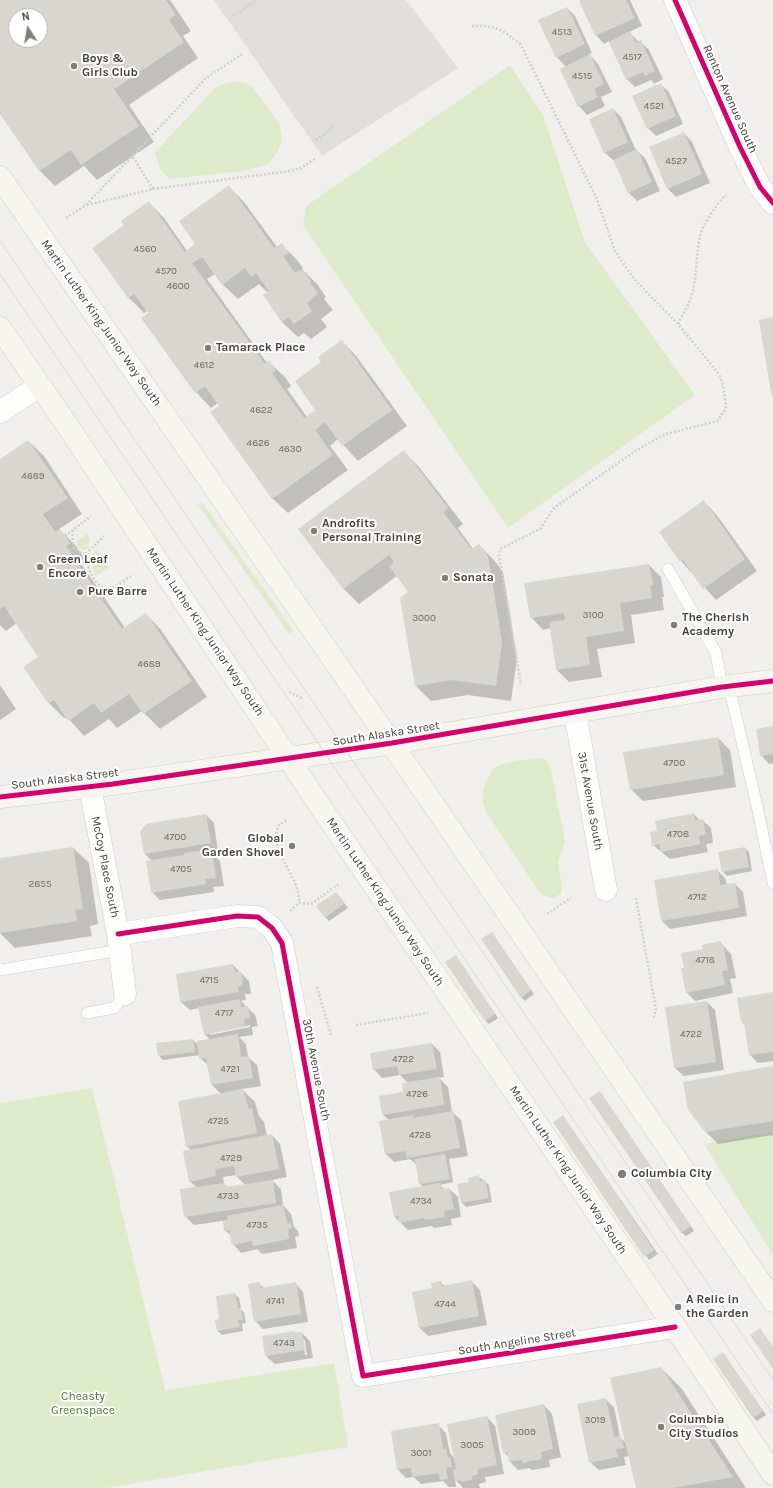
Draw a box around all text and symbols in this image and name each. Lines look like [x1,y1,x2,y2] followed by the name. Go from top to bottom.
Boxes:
[8,8,48,48] north arrow
[21,10,31,24] text: N
[552,26,572,38] house number: 4513
[700,43,760,155] street label: Renton Avenue South
[622,51,642,63] house number: 4517
[82,52,138,80] place label: Boys & Girls Club
[69,61,79,71] marker: Boys & Girls Club
[572,70,592,82] house number: 4515
[644,100,664,112] house number: 4521
[665,155,687,167] house number: 4527
[38,237,164,409] street label: Martin Luther King Junior Way South
[134,243,156,255] house number: 4560
[155,265,177,277] house number: 4570
[166,280,190,292] house number: 4600
[216,341,305,355] place label: Tamarack Place
[203,343,213,353] marker: Tamarack Place
[194,359,214,371] house number: 4612
[250,404,272,416] house number: 4622
[247,437,269,449] house number: 4626
[278,443,302,455] house number: 4630
[21,470,45,482] house number: 4689
[322,517,421,545] place label: Androfits Personal Training
[309,526,319,536] marker: Androfits Personal Training
[143,545,267,719] street label: Martin Luther King Junior Way South
[48,553,108,581] place label: Green Leaf Encore
[35,562,45,572] marker: Green Leaf Encore
[453,571,494,585] place label: Sonata
[440,573,450,583] marker: Sonata
[88,585,147,599] place label: Pure Barre
[75,587,85,597] marker: Pure Barre
[582,609,604,621] house number: 3100
[682,611,749,639] place label: The Cherish Academy
[412,612,436,624] house number: 3000
[669,620,679,630] marker: The Cherish Academy
[137,658,161,670] house number: 4689
[332,718,440,750] street label: South Alaska Street
[574,751,606,851] street label: 31st Avenue South
[663,757,685,769] house number: 4700
[11,765,119,793] street label: South Alaska Street
[88,815,122,919] street label: McCoy Place South
[323,815,447,989] street label: Martin Luther King Junior Way South
[667,828,689,840] house number: 4708
[164,831,186,843] house number: 4700
[202,832,284,860] place label: Global Garden Shovel
[287,841,297,851] marker: Global Garden Shovel
[170,863,192,875] house number: 4705
[28,878,52,890] house number: 2855
[687,891,707,903] house number: 4712
[695,954,715,966] house number: 4718
[199,974,219,986] house number: 4715
[215,1007,233,1019] house number: 4717
[299,1018,333,1122] street label: 30th Avenue South
[680,1028,702,1040] house number: 4722
[392,1053,414,1065] house number: 4722
[220,1063,240,1075] house number: 4721
[506,1083,630,1257] street label: Martin Luther King Junior Way South
[406,1088,428,1100] house number: 4726
[207,1115,229,1127] house number: 4725
[409,1129,431,1141] house number: 4728
[220,1152,242,1164] house number: 4729
[631,1167,712,1181] place label: Columbia City
[616,1168,628,1180] marker: Columbia City
[217,1190,239,1202] house number: 4733
[410,1195,432,1207] house number: 4734
[246,1219,268,1231] house number: 4735
[686,1293,749,1321] place label: A Relic in the Garden
[265,1295,285,1307] house number: 4741
[434,1298,456,1310] house number: 4744
[673,1302,683,1312] marker: A Relic in the Garden
[457,1326,577,1358] street label: South Angeline Street
[273,1337,295,1349] house number: 4743
[51,1390,115,1418] park label: Cheasty Greenspace
[669,1413,739,1441] place label: Columbia City Studios
[585,1414,605,1426] house number: 3019
[656,1422,666,1432] marker: Columbia City Studios
[512,1426,536,1438] house number: 3009
[460,1439,484,1451] house number: 3005
[410,1447,432,1459] house number: 3001

